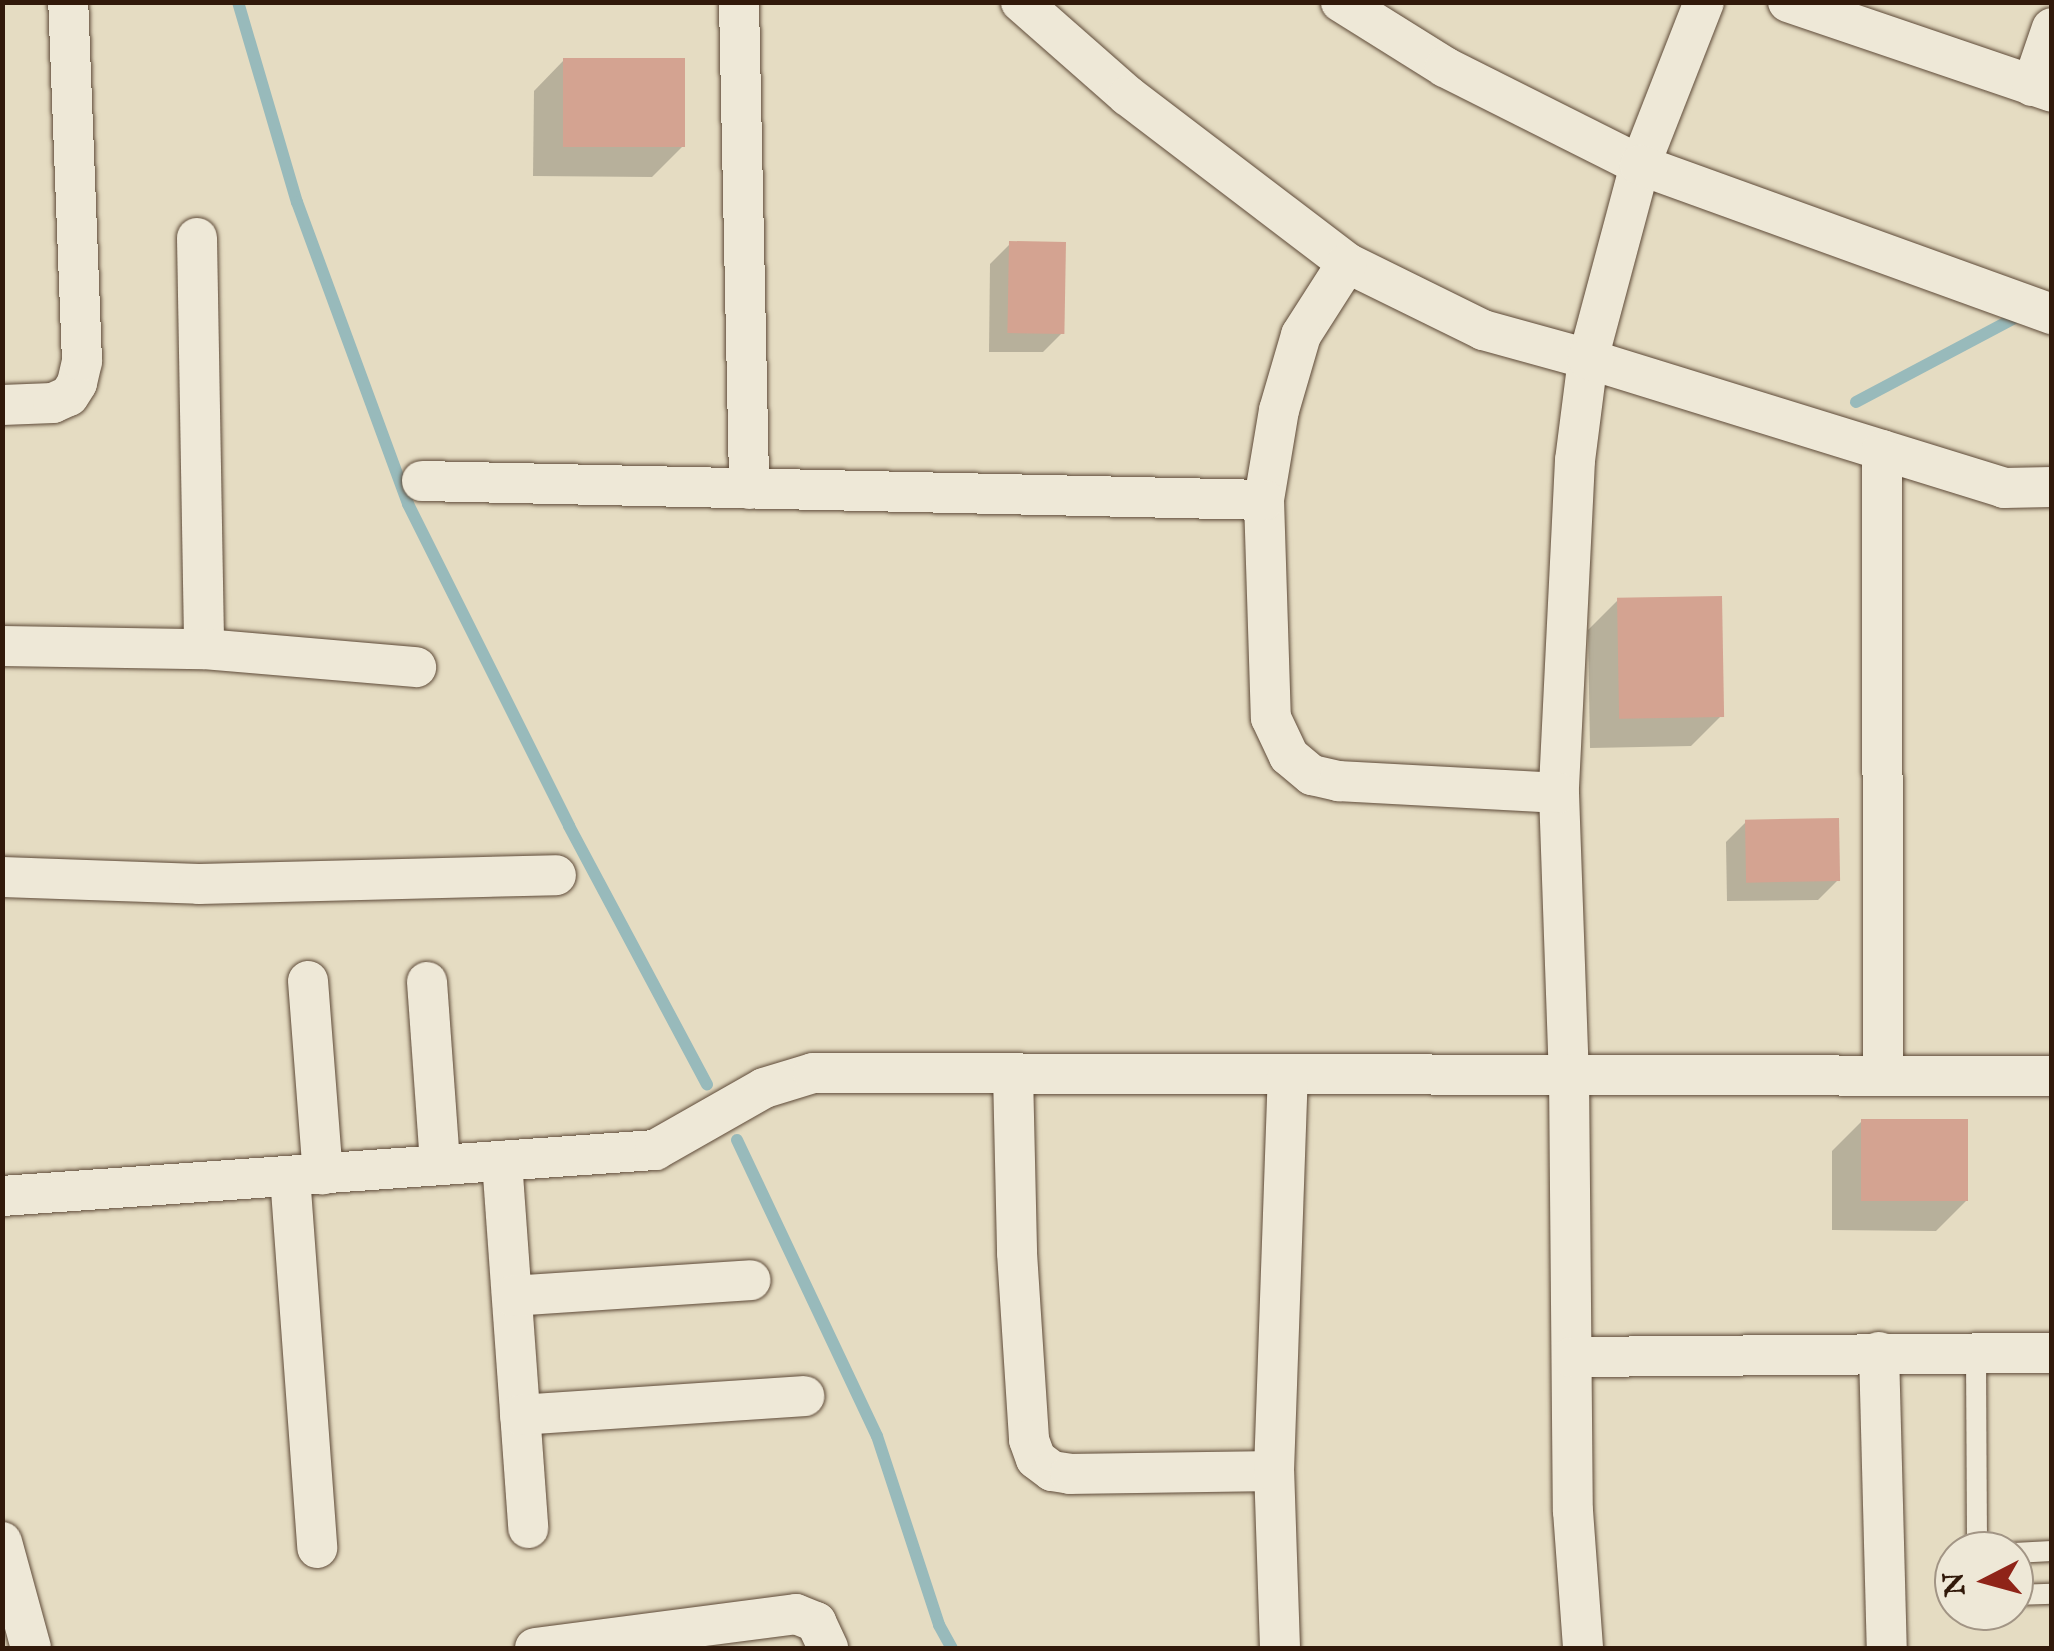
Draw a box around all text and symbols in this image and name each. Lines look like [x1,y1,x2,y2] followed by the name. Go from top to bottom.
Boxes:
[1934,1531,2034,1631] north arrow
[1937,1570,1974,1598] text: N

